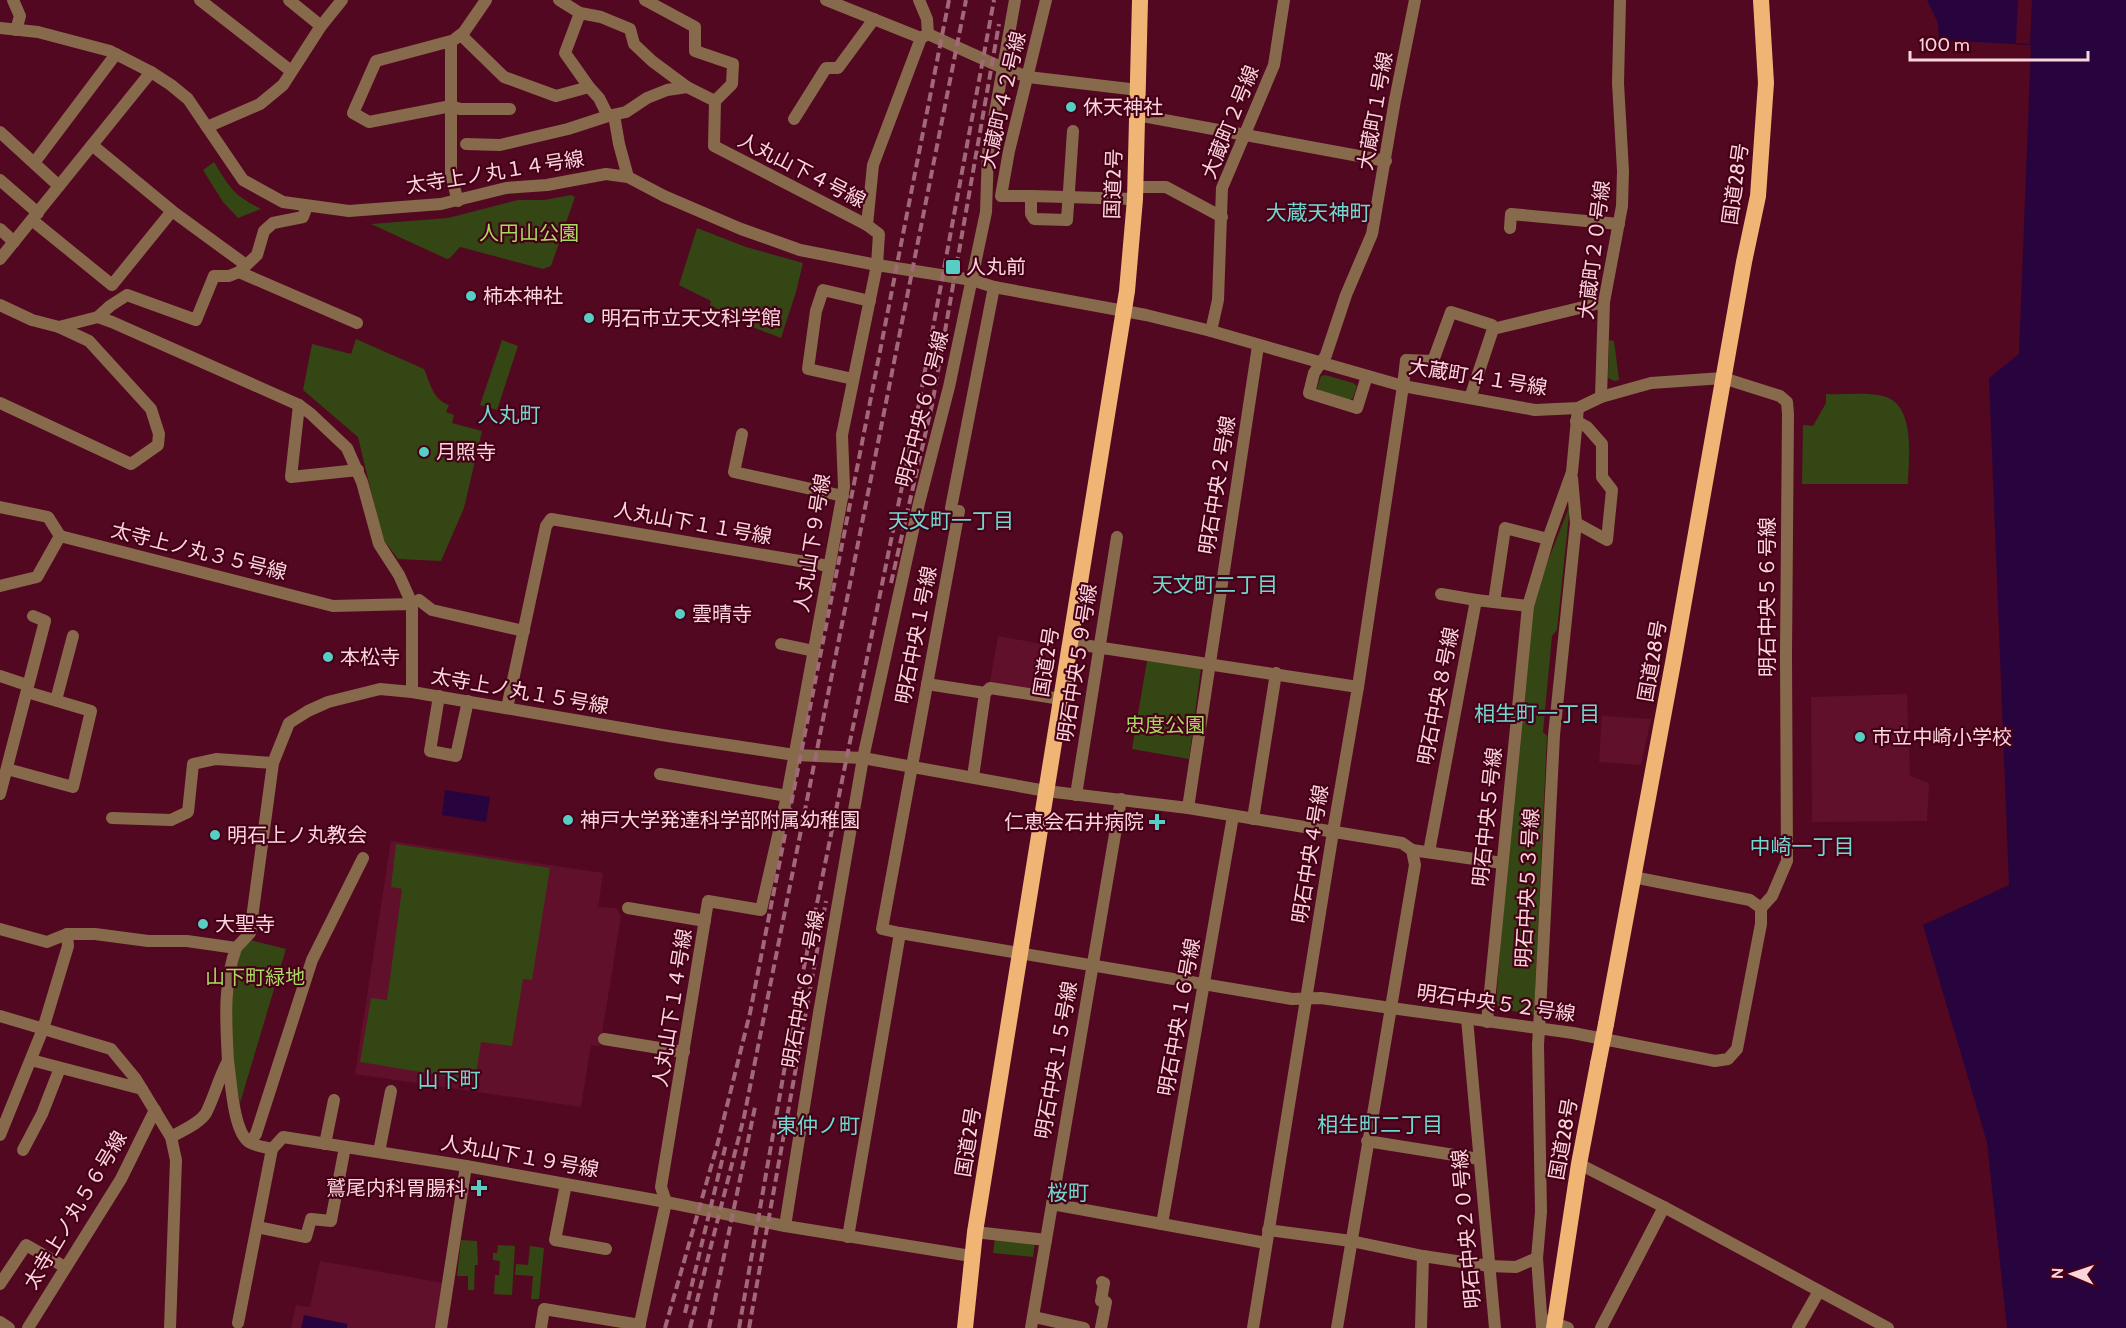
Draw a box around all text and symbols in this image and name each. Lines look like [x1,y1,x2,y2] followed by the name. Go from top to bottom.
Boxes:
[1910,24,2088,62] scale bar
[976,29,1030,171] street label: 大蔵町４２号線
[1919,34,1970,56] text: 100 m
[1353,50,1397,172] street label: 大蔵町１号線
[1196,62,1264,182] street label: 大蔵町２号線
[1083,95,1163,119] place label: 休天神社
[1064,100,1078,114] marker: 休天神社
[734,128,870,212] street label: 人丸山下４号線
[1717,141,1753,227] street label: 国道28号
[404,146,586,198] street label: 太寺上ノ丸１４号線
[1100,148,1126,220] street label: 国道2号
[1574,179,1614,321] street label: 大蔵町２０号線
[1266,200,1371,225] district label: 大蔵天神町
[479,221,579,245] park label: 人円山公園
[966,255,1026,279] place label: 人丸前
[944,258,962,276] marker: 人丸前
[483,284,563,308] place label: 柿本神社
[464,289,478,303] marker: 柿本神社
[601,306,781,330] place label: 明石市立天文科学館
[582,311,596,325] marker: 明石市立天文科学館
[891,328,953,490] street label: 明石中央６０号線
[1407,354,1549,400] street label: 大蔵町４１号線
[478,402,541,427] district label: 人丸町
[1194,414,1240,556] street label: 明石中央２号線
[436,440,496,464] place label: 月照寺
[417,445,431,459] marker: 月照寺
[789,472,835,614] street label: 人丸山下９号線
[612,497,774,549] street label: 人丸山下１１号線
[888,508,1014,533] district label: 天文町一丁目
[1755,517,1779,677] street label: 明石中央５６号線
[109,518,289,584] street label: 太寺上ノ丸３５号線
[891,564,941,706] street label: 明石中央１号線
[1152,572,1278,597] district label: 天文町二丁目
[1053,582,1101,744] street label: 明石中央５９号線
[692,602,752,626] place label: 雲晴寺
[673,607,687,621] marker: 雲晴寺
[1633,618,1671,704] street label: 国道28号
[1029,625,1063,699] street label: 国道2号
[1413,625,1463,767] street label: 明石中央８号線
[340,645,400,669] place label: 本松寺
[321,650,335,664] marker: 本松寺
[429,664,611,718] street label: 太寺上ノ丸１５号線
[1474,701,1600,726] district label: 相生町一丁目
[1125,713,1205,737] park label: 忠度公園
[1872,725,2012,749] place label: 市立中崎小学校
[1853,730,1867,744] marker: 市立中崎小学校
[1468,746,1506,888] street label: 明石中央５号線
[1287,783,1333,925] street label: 明石中央４号線
[1511,807,1543,969] street label: 明石中央５３号線
[580,808,860,832] place label: 神戸大学発達科学部附属幼稚園
[1004,810,1144,834] place label: 仁恵会石井病院
[561,813,575,827] marker: 神戸大学発達科学部附属幼稚園
[1148,813,1166,831] marker: 仁恵会石井病院
[227,823,367,847] place label: 明石上ノ丸教会
[208,828,222,842] marker: 明石上ノ丸教会
[1750,834,1855,859] district label: 中崎一丁目
[777,908,829,1070] street label: 明石中央６１号線
[215,912,275,936] place label: 大聖寺
[196,917,210,931] marker: 大聖寺
[648,927,696,1089] street label: 人丸山下１４号線
[1153,936,1205,1098] street label: 明石中央１６号線
[205,965,305,989] park label: 山下町緑地
[1030,979,1082,1141] street label: 明石中央１５号線
[1415,980,1577,1026] street label: 明石中央５２号線
[418,1067,481,1092] district label: 山下町
[1544,1096,1582,1182] street label: 国道28号
[951,1105,985,1179] street label: 国道2号
[1317,1112,1443,1137] district label: 相生町二丁目
[776,1113,860,1138] district label: 東仲ノ町
[18,1127,132,1293] street label: 太寺上ノ丸５６号線
[439,1130,601,1182] street label: 人丸山下１９号線
[1447,1148,1485,1310] street label: 明石中央２０号線
[326,1176,466,1200] place label: 鷲尾内科胃腸科
[470,1179,488,1197] marker: 鷲尾内科胃腸科
[1047,1180,1089,1205] district label: 桜町
[2042,1244,2102,1304] north arrow
[2048,1268,2067,1279] text: N

